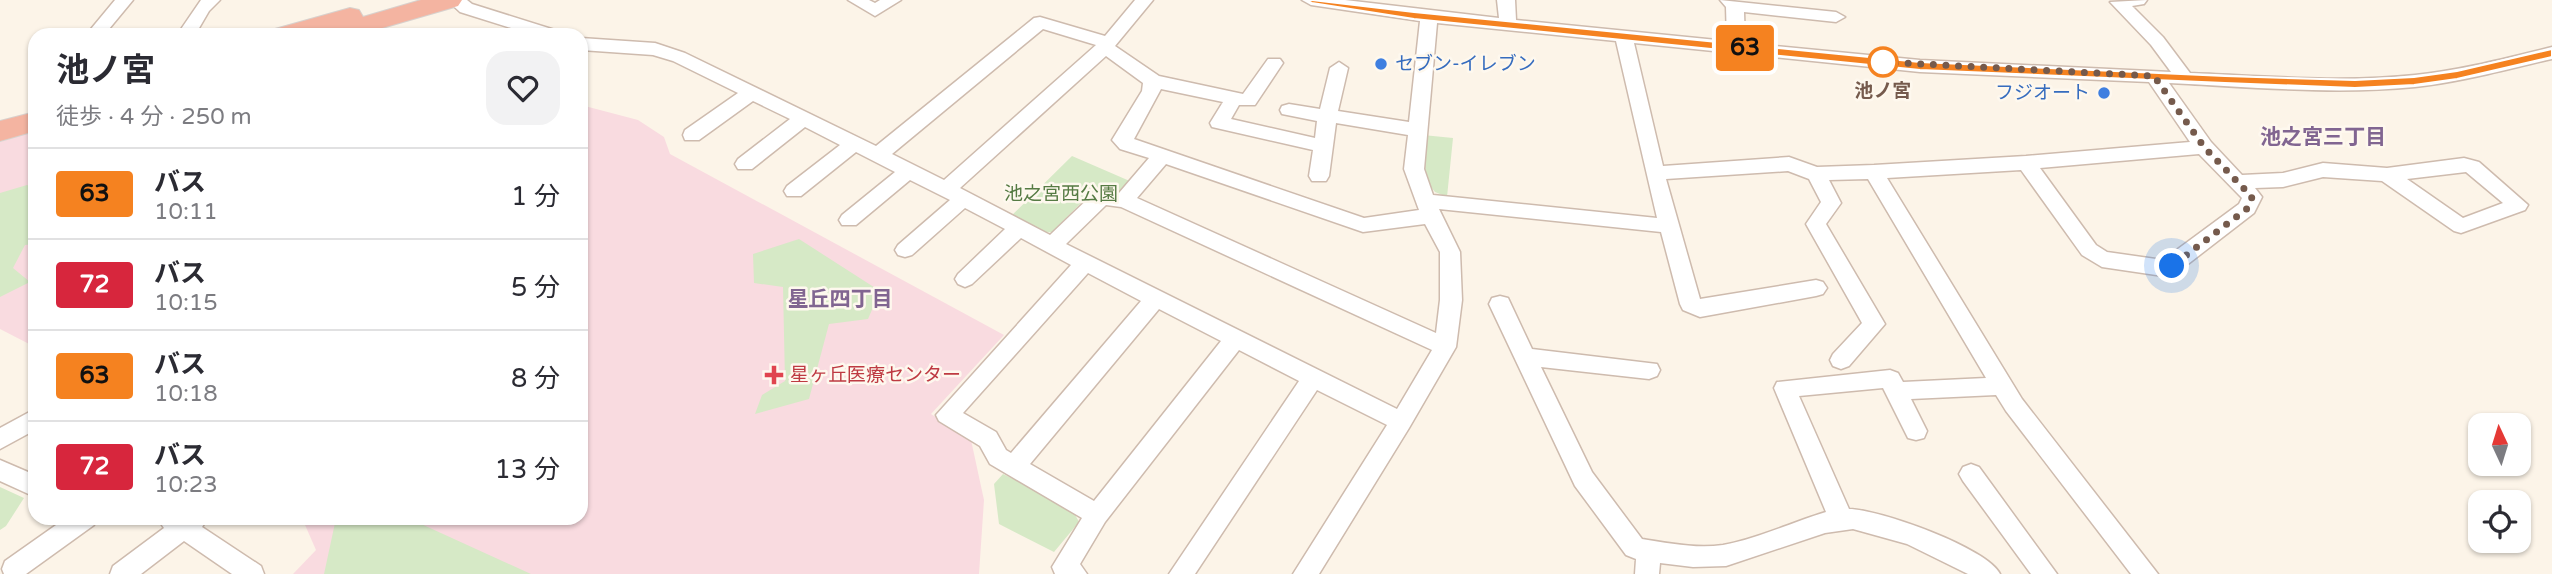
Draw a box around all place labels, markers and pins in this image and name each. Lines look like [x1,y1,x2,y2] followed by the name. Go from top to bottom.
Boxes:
[1868,47,1898,77] marker: 池ノ宮
[1395,53,1536,75] place label: セブン-イレブン
[1373,56,1389,72] marker: セブン-イレブン
[1854,80,1912,102] place label: 池ノ宮
[1995,82,2090,104] place label: フジオート
[2096,85,2112,101] marker: フジオート
[790,364,961,386] place label: 星ヶ丘医療センター
[764,365,784,385] marker: 星ヶ丘医療センター

